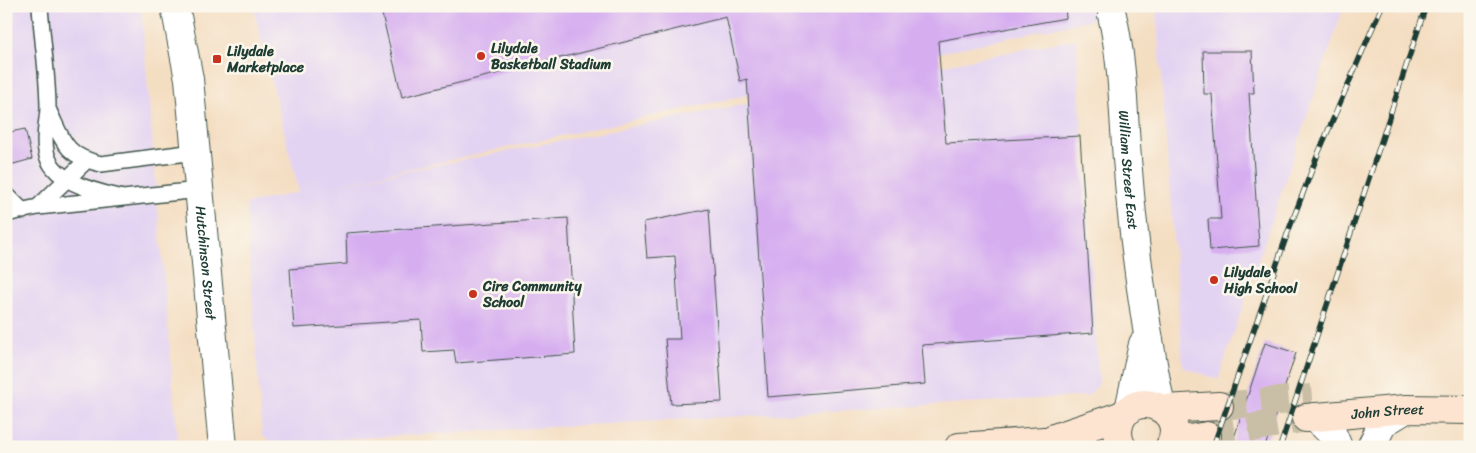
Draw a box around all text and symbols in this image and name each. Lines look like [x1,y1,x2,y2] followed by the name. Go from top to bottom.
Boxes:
[491,36,612,77] place label: Lilydale Basketball Stadium
[226,39,305,80] place label: Lilydale Marketplace
[475,50,487,62] marker: Lilydale Basketball Stadium
[211,53,223,65] marker: Lilydale Marketplace
[1111,110,1145,231] street label: William Street East
[188,205,223,323] street label: Hutchinson Street
[1223,260,1298,301] place label: Lilydale High School
[482,274,582,315] place label: Cire Community School
[1208,274,1220,286] marker: Lilydale High School
[467,288,479,300] marker: Cire Community School
[1349,397,1424,427] street label: John Street

